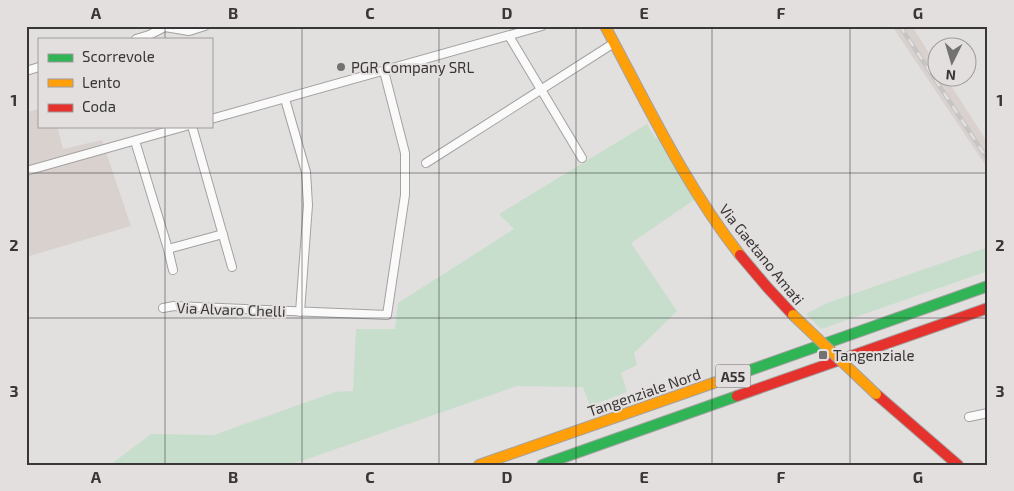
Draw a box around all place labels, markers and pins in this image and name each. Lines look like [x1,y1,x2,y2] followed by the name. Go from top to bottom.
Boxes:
[351,58,474,76] place label: PGR Company SRL
[335,61,347,73] marker: PGR Company SRL
[833,346,914,364] place label: Tangenziale
[817,349,829,361] marker: Tangenziale

